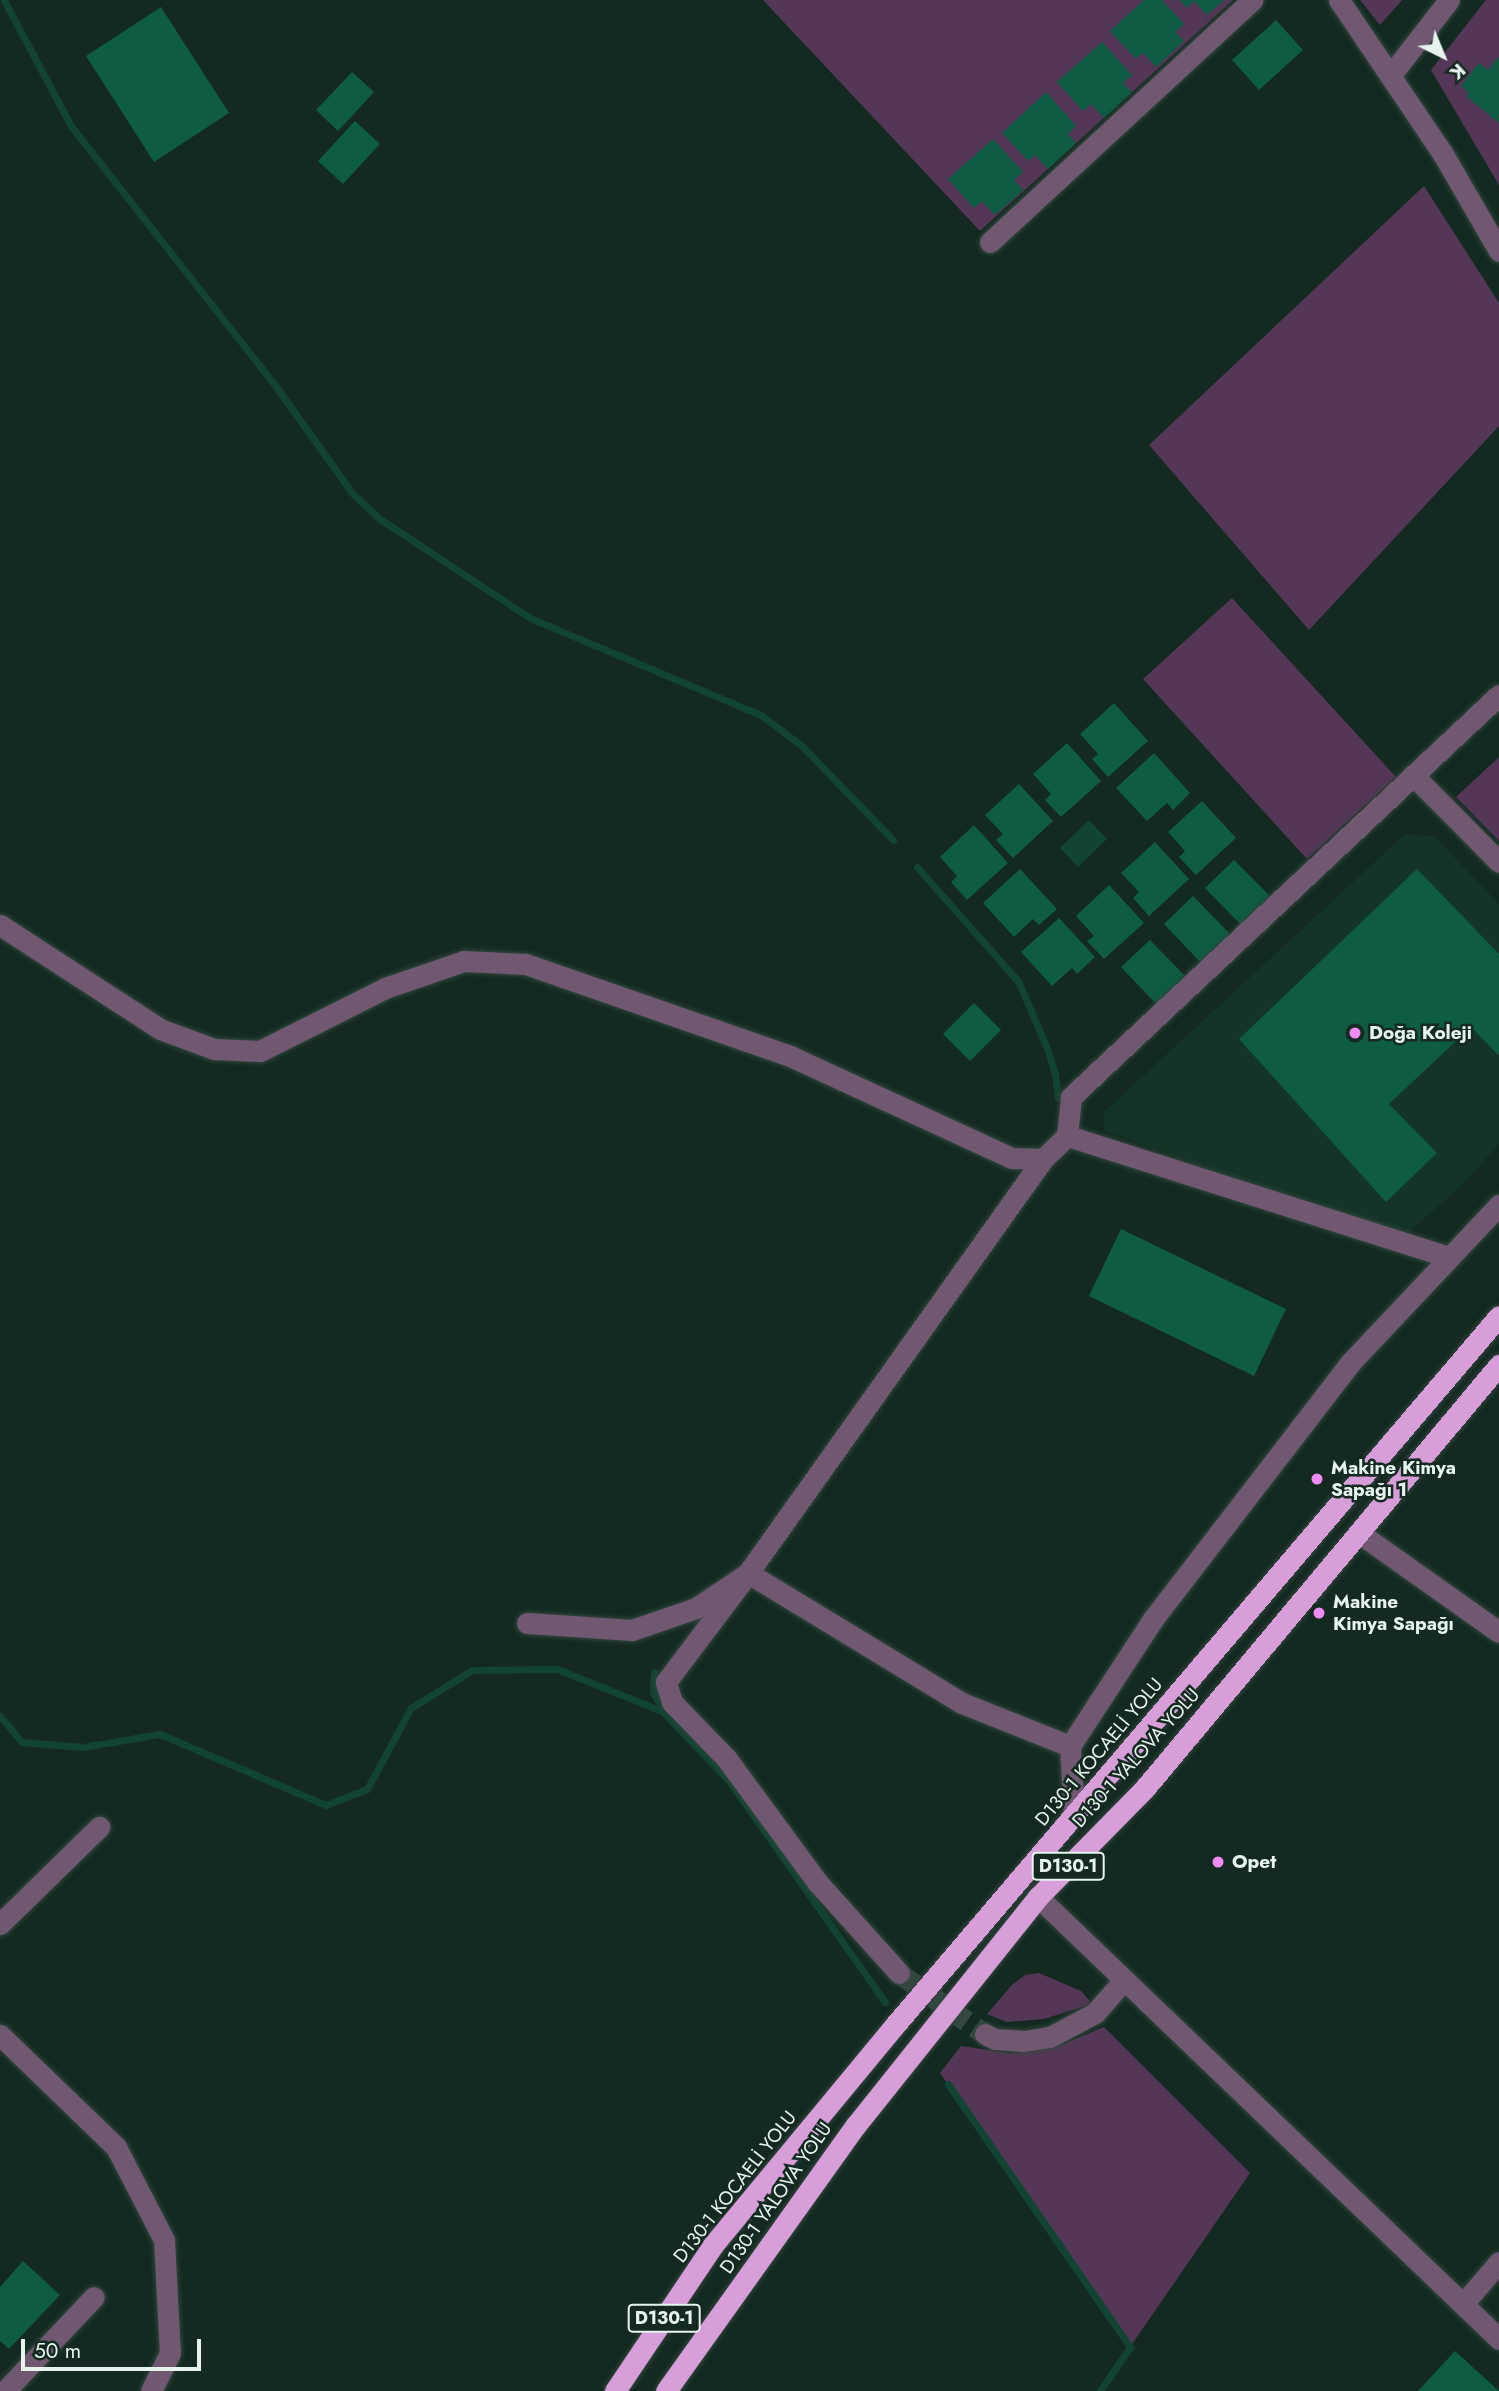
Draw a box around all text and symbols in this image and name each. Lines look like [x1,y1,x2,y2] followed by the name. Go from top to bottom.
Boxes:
[1408,21,1478,91] north arrow
[1444,57,1472,86] text: K
[1369,1022,1472,1044] place label: Doğa Koleji
[1347,1025,1363,1041] marker: Doğa Koleji
[1331,1457,1456,1501] place label: Makine Kimya Sapağı 1
[1309,1471,1325,1487] marker: Makine Kimya Sapağı 1
[1333,1591,1454,1635] place label: Makine Kimya Sapağı
[1311,1605,1327,1621] marker: Makine Kimya Sapağı
[1030,1673,1168,1831] street label: D130-1 KOCAELİ YOLU
[1068,1684,1204,1832] street label: D130-1 YALOVA YOLU
[1232,1851,1276,1873] place label: Opet
[1031,1852,1105,1880] road number: D130-1
[1210,1854,1226,1870] marker: Opet
[669,2107,801,2267] street label: D130-1 KOCAELİ YOLU
[715,2118,837,2278] street label: D130-1 YALOVA YOLU
[627,2304,701,2332] road number: D130-1
[24,2324,205,2368] scale bar
[34,2336,81,2366] text: 50 m

